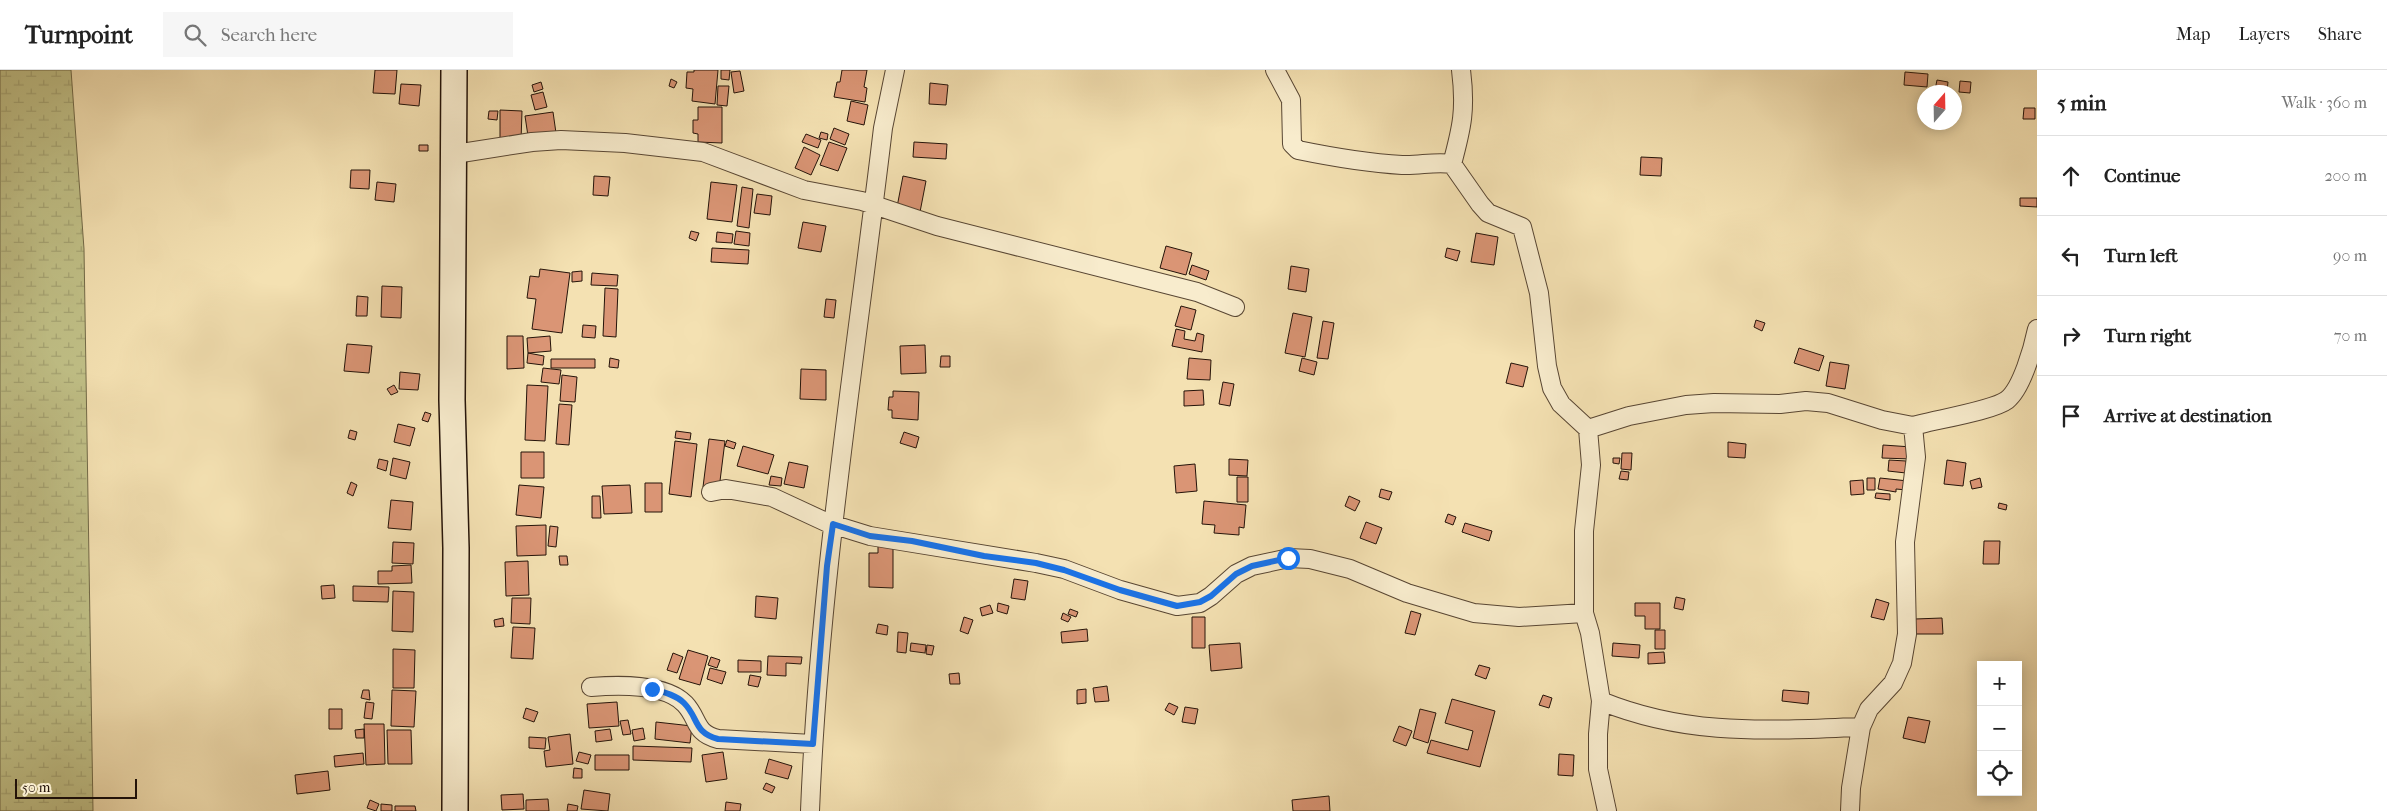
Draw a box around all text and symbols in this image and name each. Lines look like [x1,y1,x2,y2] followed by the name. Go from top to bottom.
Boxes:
[163,12,513,57] search box
[25,21,133,49] text: Turnpoint
[181,21,209,49] icon: search
[221,24,317,46] text: Search here
[2176,24,2210,45] text: Map
[2238,24,2290,45] text: Layers
[2318,24,2362,45] text: Share
[1917,85,1962,130] north arrow
[2057,91,2106,115] text: 5 min
[2281,93,2367,112] text: Walk · 360 m
[2057,162,2085,190] icon: ahead
[2104,165,2180,187] text: Continue
[2324,166,2367,185] text: 200 m
[2057,242,2085,270] icon: left
[2104,245,2178,267] text: Turn left
[2333,246,2367,265] text: 90 m
[2057,322,2085,350] icon: right
[2104,325,2191,347] text: Turn right
[2334,326,2367,345] text: 70 m
[2057,402,2085,430] icon: arrive
[2104,405,2272,427] text: Arrive at destination
[1277,547,1300,570] route start
[1977,661,2022,796] map controls
[1977,661,2022,706] button: +
[641,678,664,701] route end
[1977,706,2022,751] button: −
[1977,751,2022,796] button: locate
[15,776,138,799] scale bar
[22,779,50,796] text: 50 m

